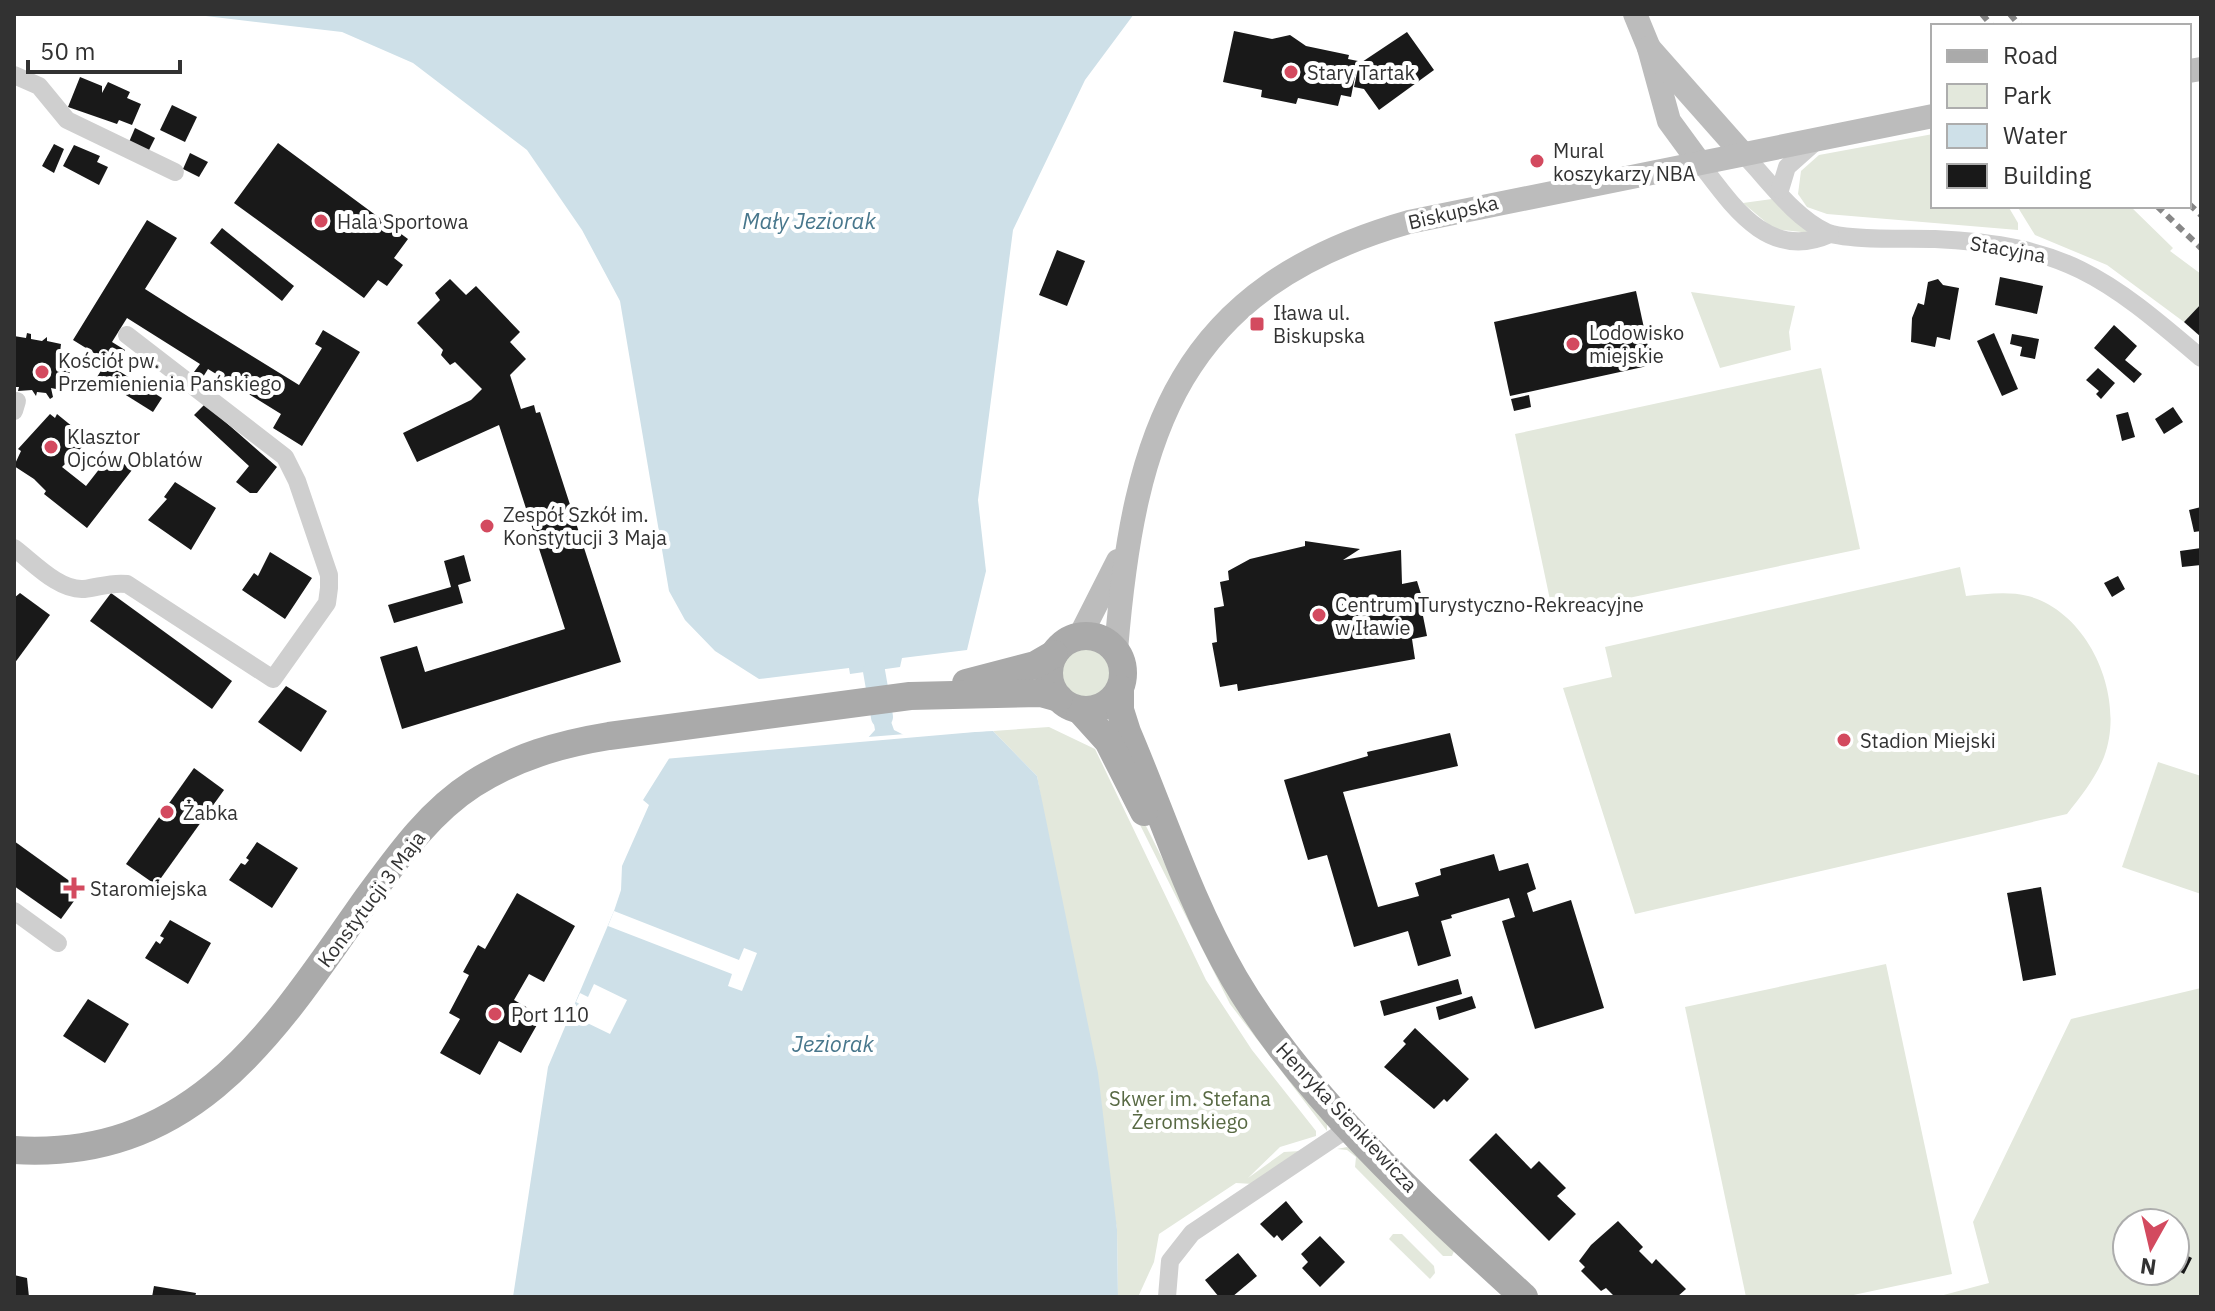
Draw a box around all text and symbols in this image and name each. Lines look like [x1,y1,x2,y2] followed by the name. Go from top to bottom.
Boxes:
[28,24,180,74] scale bar
[1931,24,2191,208] legend
[40,35,95,67] text: 50 m
[2003,39,2058,71] text: Road
[1307,59,1415,86] place label: Stary Tartak
[1282,63,1300,81] marker: Stary Tartak
[2003,79,2052,111] text: Park
[2003,119,2067,151] text: Water
[1553,137,1696,187] place label: Mural koszykarzy NBA
[1528,152,1546,170] marker: Mural koszykarzy NBA
[2003,159,2091,191] text: Building
[1405,188,1501,235] street label: Biskupska
[742,206,876,235] water label: Mały Jeziorak
[337,208,469,235] place label: Hala Sportowa
[312,212,330,230] marker: Hala Sportowa
[1968,229,2048,269] street label: Stacyjna
[1273,299,1365,349] place label: Iława ul. Biskupska
[1248,315,1266,333] marker: Iława ul. Biskupska
[1589,319,1684,369] place label: Lodowisko miejskie
[1564,335,1582,353] marker: Lodowisko miejskie
[58,347,282,397] place label: Kościół pw. Przemienienia Pańskiego
[33,363,51,381] marker: Kościół pw. Przemienienia Pańskiego
[67,423,203,473] place label: Klasztor Ojców Oblatów
[42,438,60,456] marker: Klasztor Ojców Oblatów
[503,501,667,551] place label: Zespół Szkół im. Konstytucji 3 Maja
[478,517,496,535] marker: Zespół Szkół im. Konstytucji 3 Maja
[1335,591,1644,641] place label: Centrum Turystyczno-Rekreacyjne w Iławie
[1310,606,1328,624] marker: Centrum Turystyczno-Rekreacyjne w Iławie
[1860,727,1996,754] place label: Stadion Miejski
[1835,731,1853,749] marker: Stadion Miejski
[183,799,238,826] place label: Żabka
[158,803,176,821] marker: Żabka
[311,825,431,973] street label: Konstytucji 3 Maja
[90,875,207,902] place label: Staromiejska
[65,879,83,897] marker: Staromiejska
[511,1001,589,1028] place label: Port 110
[486,1005,504,1023] marker: Port 110
[792,1029,875,1058] water label: Jeziorak
[1270,1036,1424,1198] street label: Henryka Sienkiewicza
[1109,1085,1271,1135] park label: Skwer im. Stefana Żeromskiego
[2111,1207,2191,1287] north arrow
[2138,1252,2158,1283] text: N

